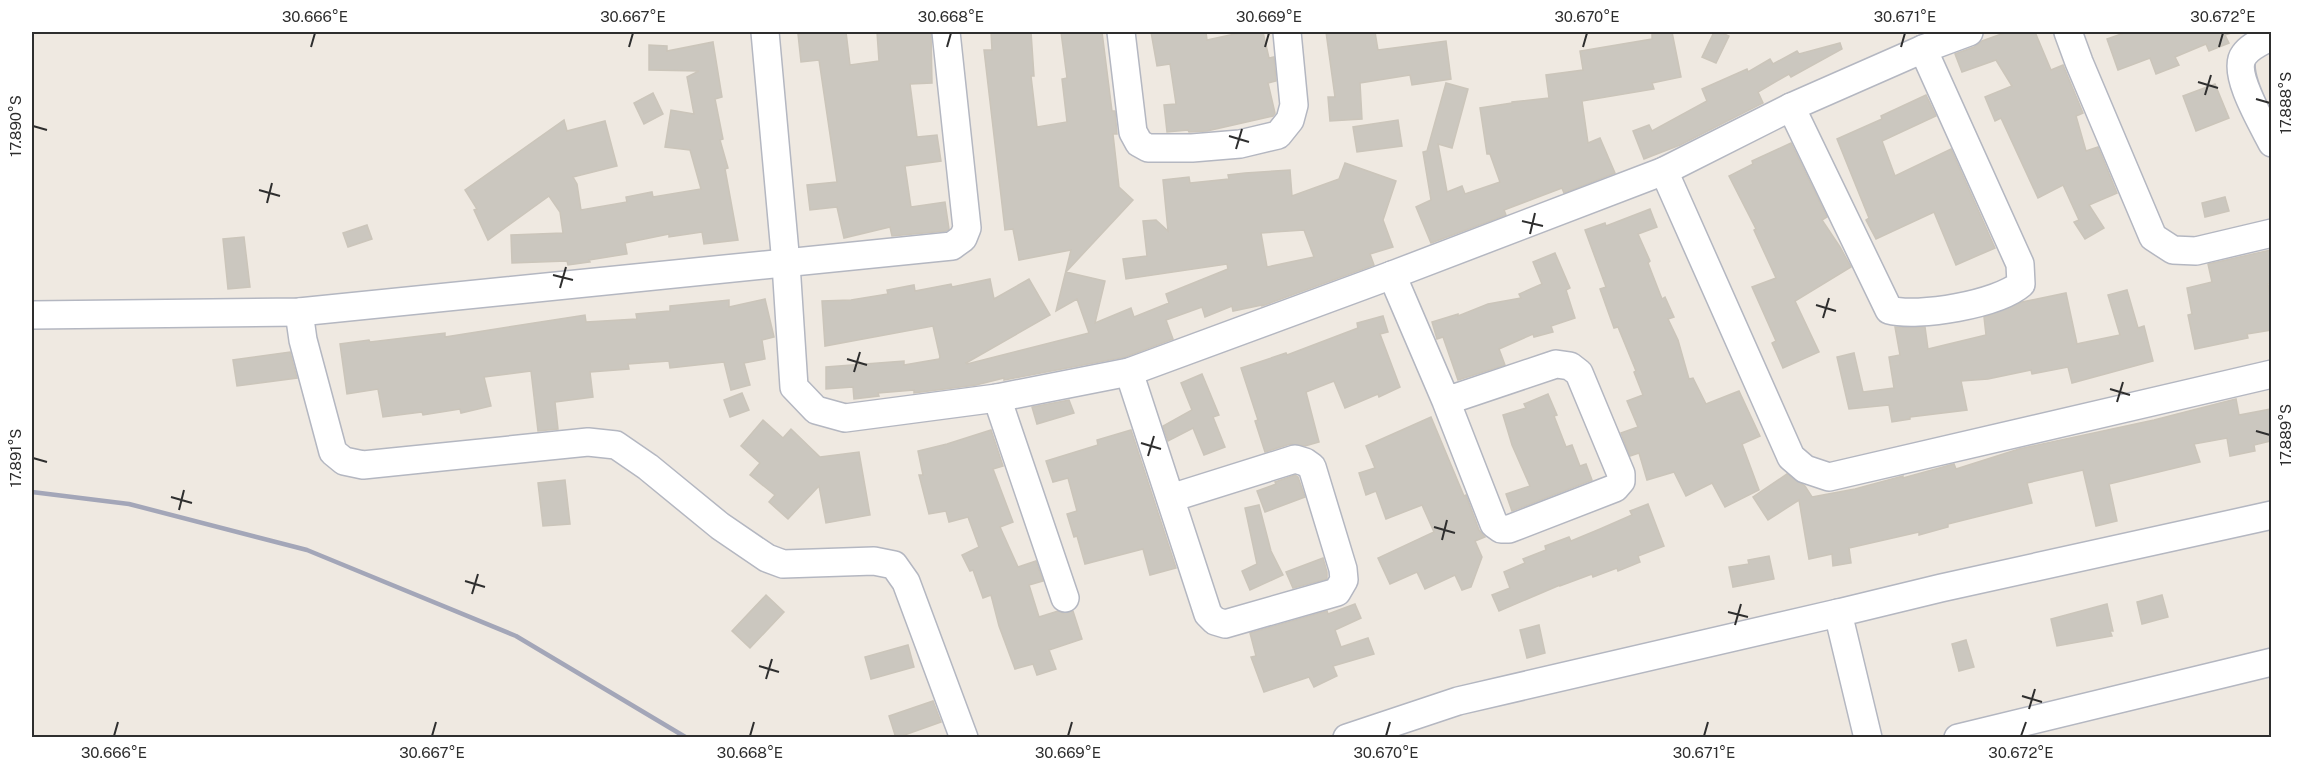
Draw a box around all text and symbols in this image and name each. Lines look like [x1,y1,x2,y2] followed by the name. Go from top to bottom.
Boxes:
[282,8,348,25] text: 30.666°E
[600,8,666,25] text: 30.667°E
[918,8,984,25] text: 30.668°E
[1236,8,1302,25] text: 30.669°E
[1554,8,1620,25] text: 30.670°E
[1874,8,1936,25] text: 30.671°E
[2190,8,2256,25] text: 30.672°E
[2277,72,2294,134] text: 17.888°S
[7,95,24,157] text: 17.890°S
[2277,404,2294,466] text: 17.889°S
[7,429,24,487] text: 17.891°S
[81,744,147,761] text: 30.666°E
[399,744,465,761] text: 30.667°E
[717,744,783,761] text: 30.668°E
[1035,744,1101,761] text: 30.669°E
[1353,744,1419,761] text: 30.670°E
[1673,744,1735,761] text: 30.671°E
[1988,744,2054,761] text: 30.672°E

